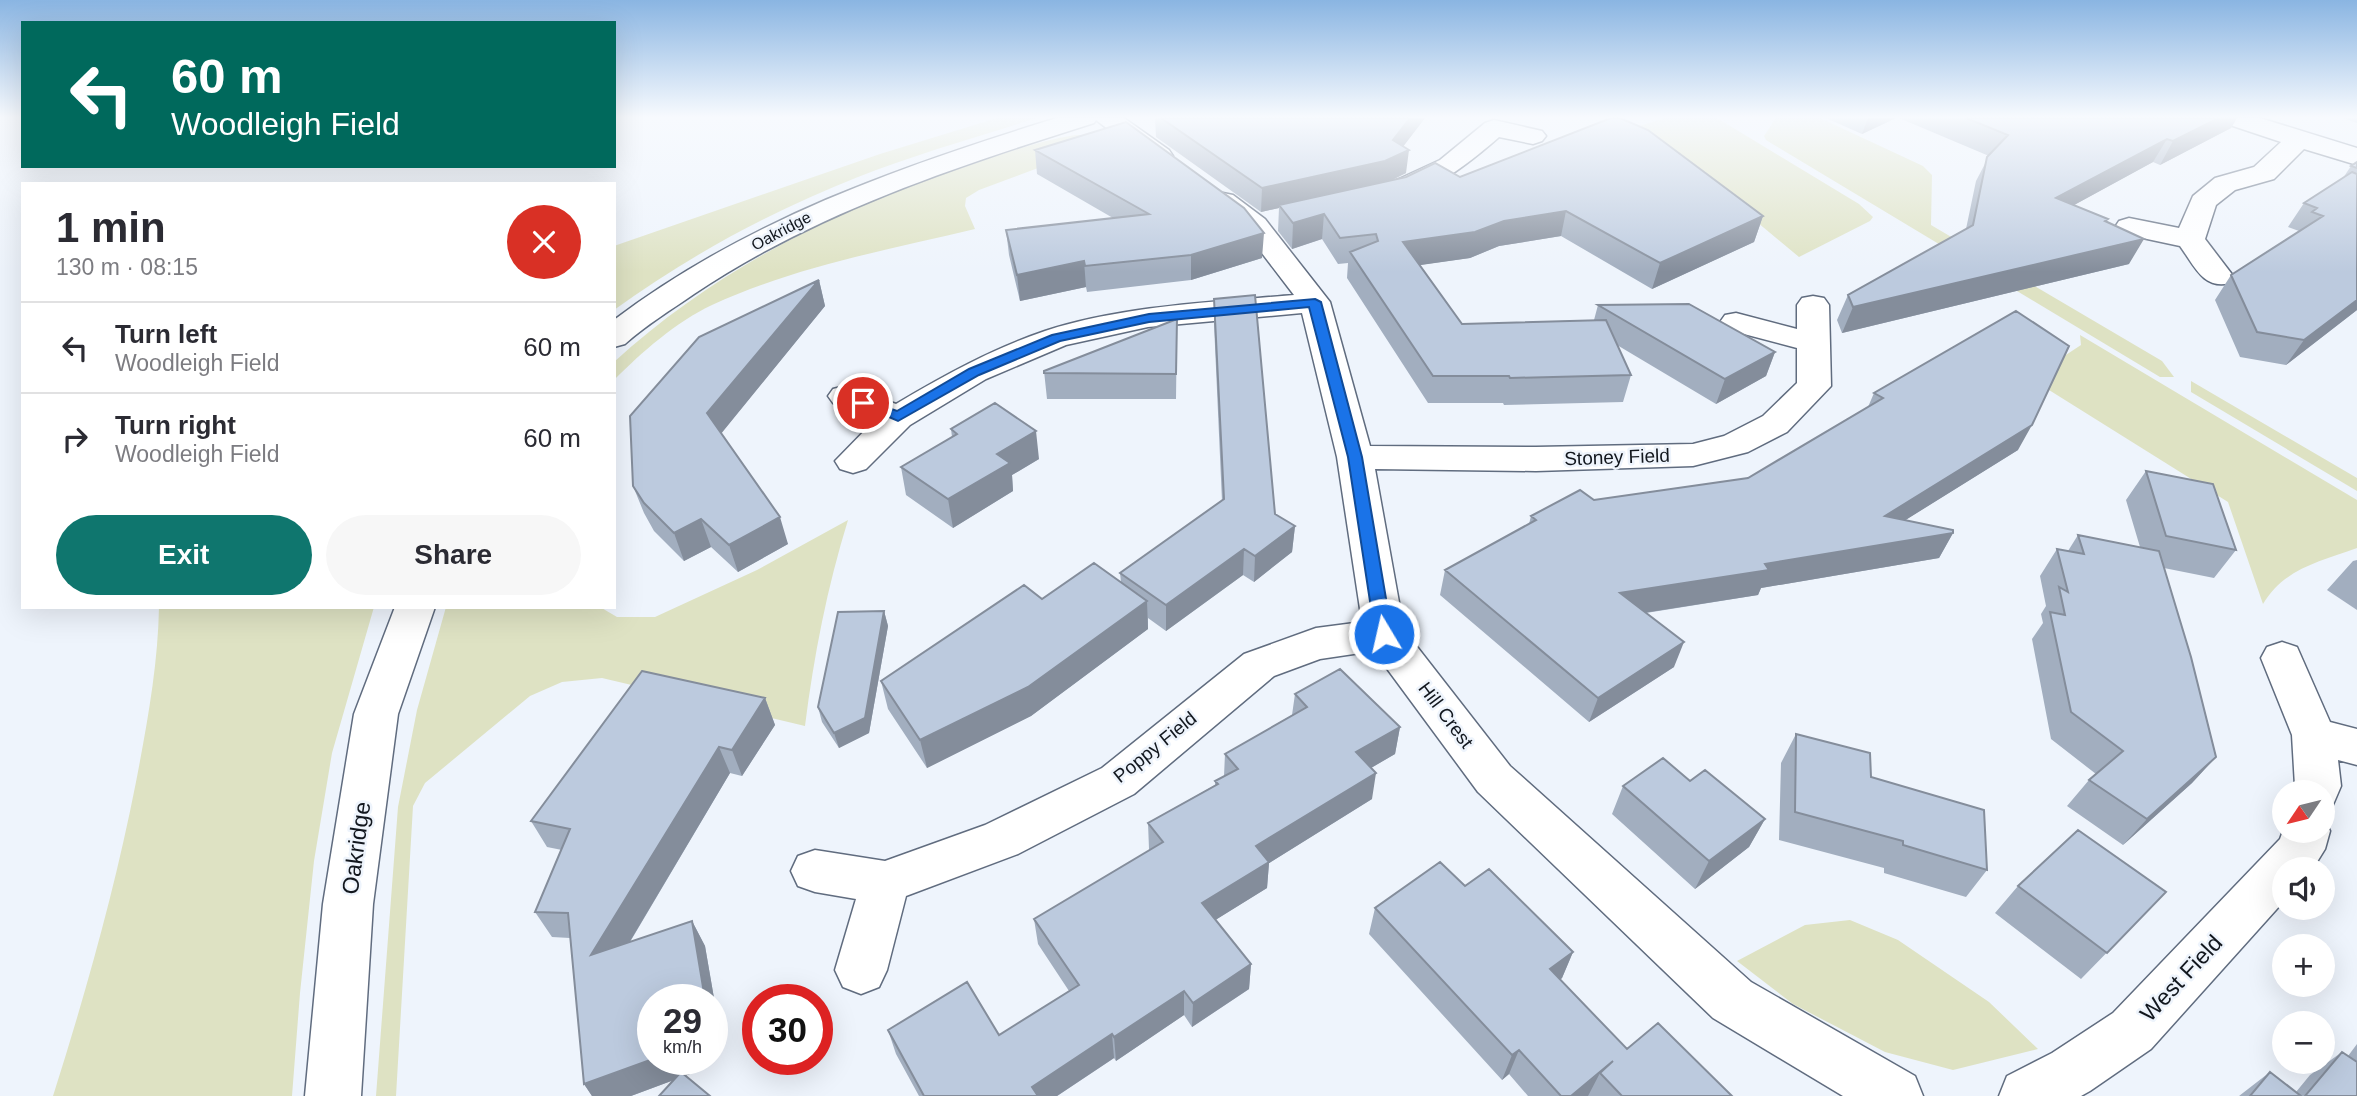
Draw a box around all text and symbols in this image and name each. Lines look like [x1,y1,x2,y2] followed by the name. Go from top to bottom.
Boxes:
[56,49,147,140] icon: left
[171,49,283,103] text: 60 m
[171,106,400,142] text: Woodleigh Field
[56,204,166,251] text: 1 min
[507,205,581,279] button: close
[748,208,814,254] street label: Oakridge
[56,254,198,280] text: 130 m · 08:15
[115,319,217,349] text: Turn left
[56,329,94,367] icon: left
[523,332,581,362] text: 60 m
[115,350,280,376] text: Woodleigh Field
[833,373,893,433] pin
[844,384,882,422] icon: arrive
[115,410,236,440] text: Turn right
[56,420,94,458] icon: right
[523,423,581,453] text: 60 m
[115,441,280,467] text: Woodleigh Field
[1564,445,1670,469] street label: Stoney Field
[56,515,312,595] button: Exit
[326,515,581,595] button: Share
[1347,597,1421,671] position arrow
[1414,678,1478,753] street label: Hill Crest
[1109,707,1201,787] street label: Poppy Field
[2272,780,2334,844] north arrow
[2272,780,2335,1074] map controls
[337,800,375,896] street label: Oakridge
[2272,857,2335,920] button: sound
[2135,930,2227,1026] street label: West Field
[2272,934,2335,997] button: +
[742,984,833,1075] speed limit sign: 30
[663,1001,702,1040] text: 29
[2272,1011,2335,1074] button: −
[663,1037,702,1057] text: km/h

